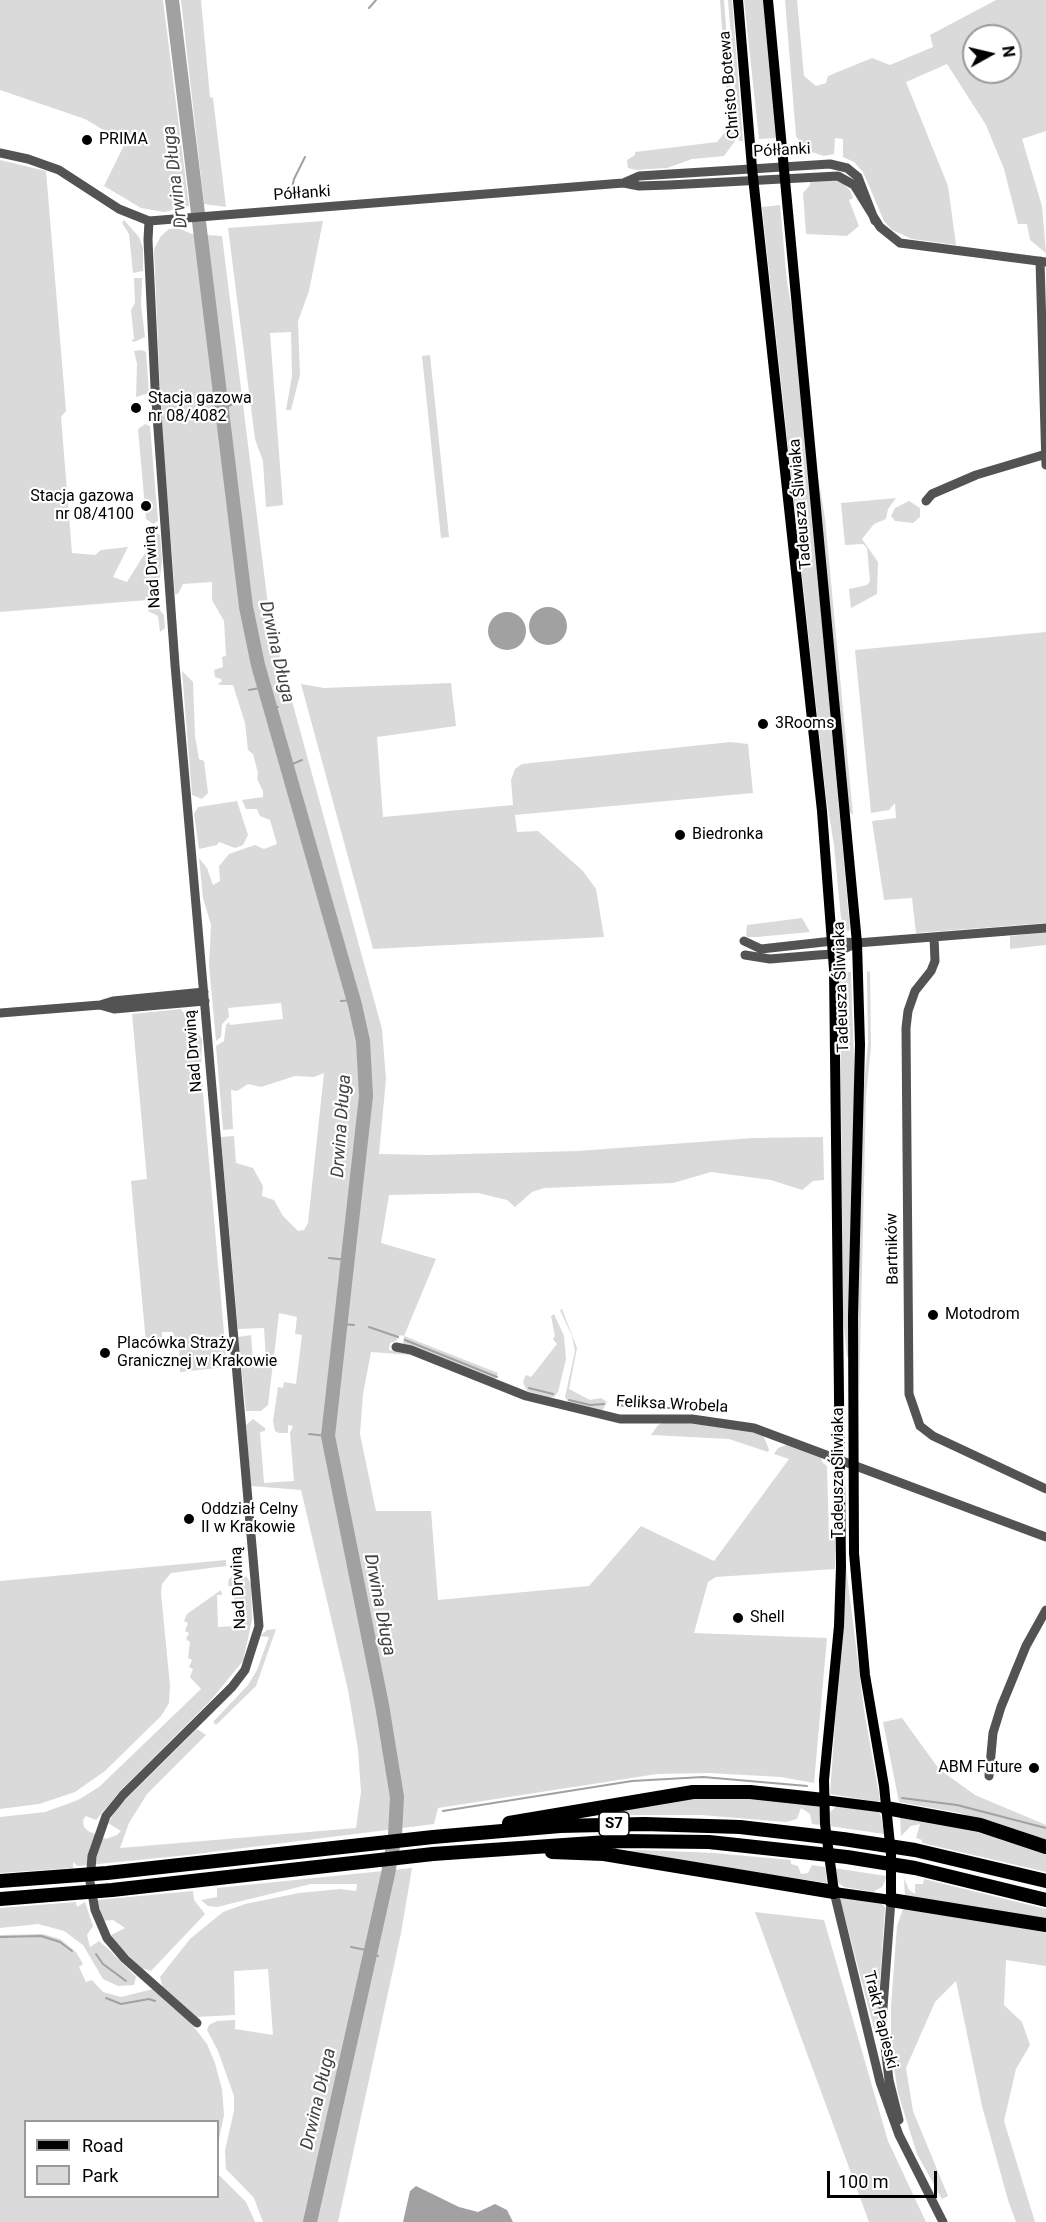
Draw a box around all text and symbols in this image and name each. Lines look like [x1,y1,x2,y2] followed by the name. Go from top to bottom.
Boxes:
[962,24,1022,84] north arrow
[716,30,744,140] street label: Christo Botewa
[998,45,1019,59] text: N
[159,124,193,230] water label: Drwina Długa
[99,130,148,150] place label: PRIMA
[80,133,94,147] marker: PRIMA
[753,140,811,162] street label: Półłanki
[273,182,331,206] street label: Półłanki
[148,389,252,427] place label: Stacja gazowa nr 08/4082
[129,401,143,415] marker: Stacja gazowa nr 08/4082
[786,438,816,570] street label: Tadeusza Śliwiaka
[30,487,134,525] place label: Stacja gazowa nr 08/4100
[139,499,153,513] marker: Stacja gazowa nr 08/4100
[141,525,165,609] street label: Nad Drwiną
[254,599,298,705] water label: Drwina Długa
[775,714,834,734] place label: 3Rooms
[756,717,770,731] marker: 3Rooms
[692,825,763,845] place label: Biedronka
[673,828,687,842] marker: Biedronka
[830,921,854,1053] street label: Tadeusza Śliwiaka
[181,1009,207,1093] street label: Nad Drwiną
[328,1074,356,1178] water label: Drwina Długa
[883,1213,903,1285] street label: Bartników
[945,1305,1020,1325] place label: Motodrom
[926,1308,940,1322] marker: Motodrom
[117,1334,277,1372] place label: Placówka Straży Granicznej w Krakowie
[98,1346,112,1360] marker: Placówka Straży Granicznej w Krakowie
[615,1392,729,1418] street label: Feliksa Wrobela
[829,1407,849,1539] street label: Tadeusza Śliwiaka
[201,1500,298,1538] place label: Oddział Celny II w Krakowie
[182,1512,196,1526] marker: Oddział Celny II w Krakowie
[227,1546,251,1630] street label: Nad Drwiną
[359,1552,399,1658] water label: Drwina Długa
[750,1608,785,1628] place label: Shell
[731,1611,745,1625] marker: Shell
[938,1758,1022,1778] place label: ABM Future
[1027,1761,1041,1775] marker: ABM Future
[599,1812,629,1836] road number: S7
[859,1969,901,2071] street label: Trakt Papieski
[297,2046,341,2152] water label: Drwina Długa
[24,2120,219,2198] legend
[82,2135,123,2156] text: Road
[830,2159,940,2197] scale bar
[82,2165,118,2186] text: Park
[838,2171,889,2192] text: 100 m

